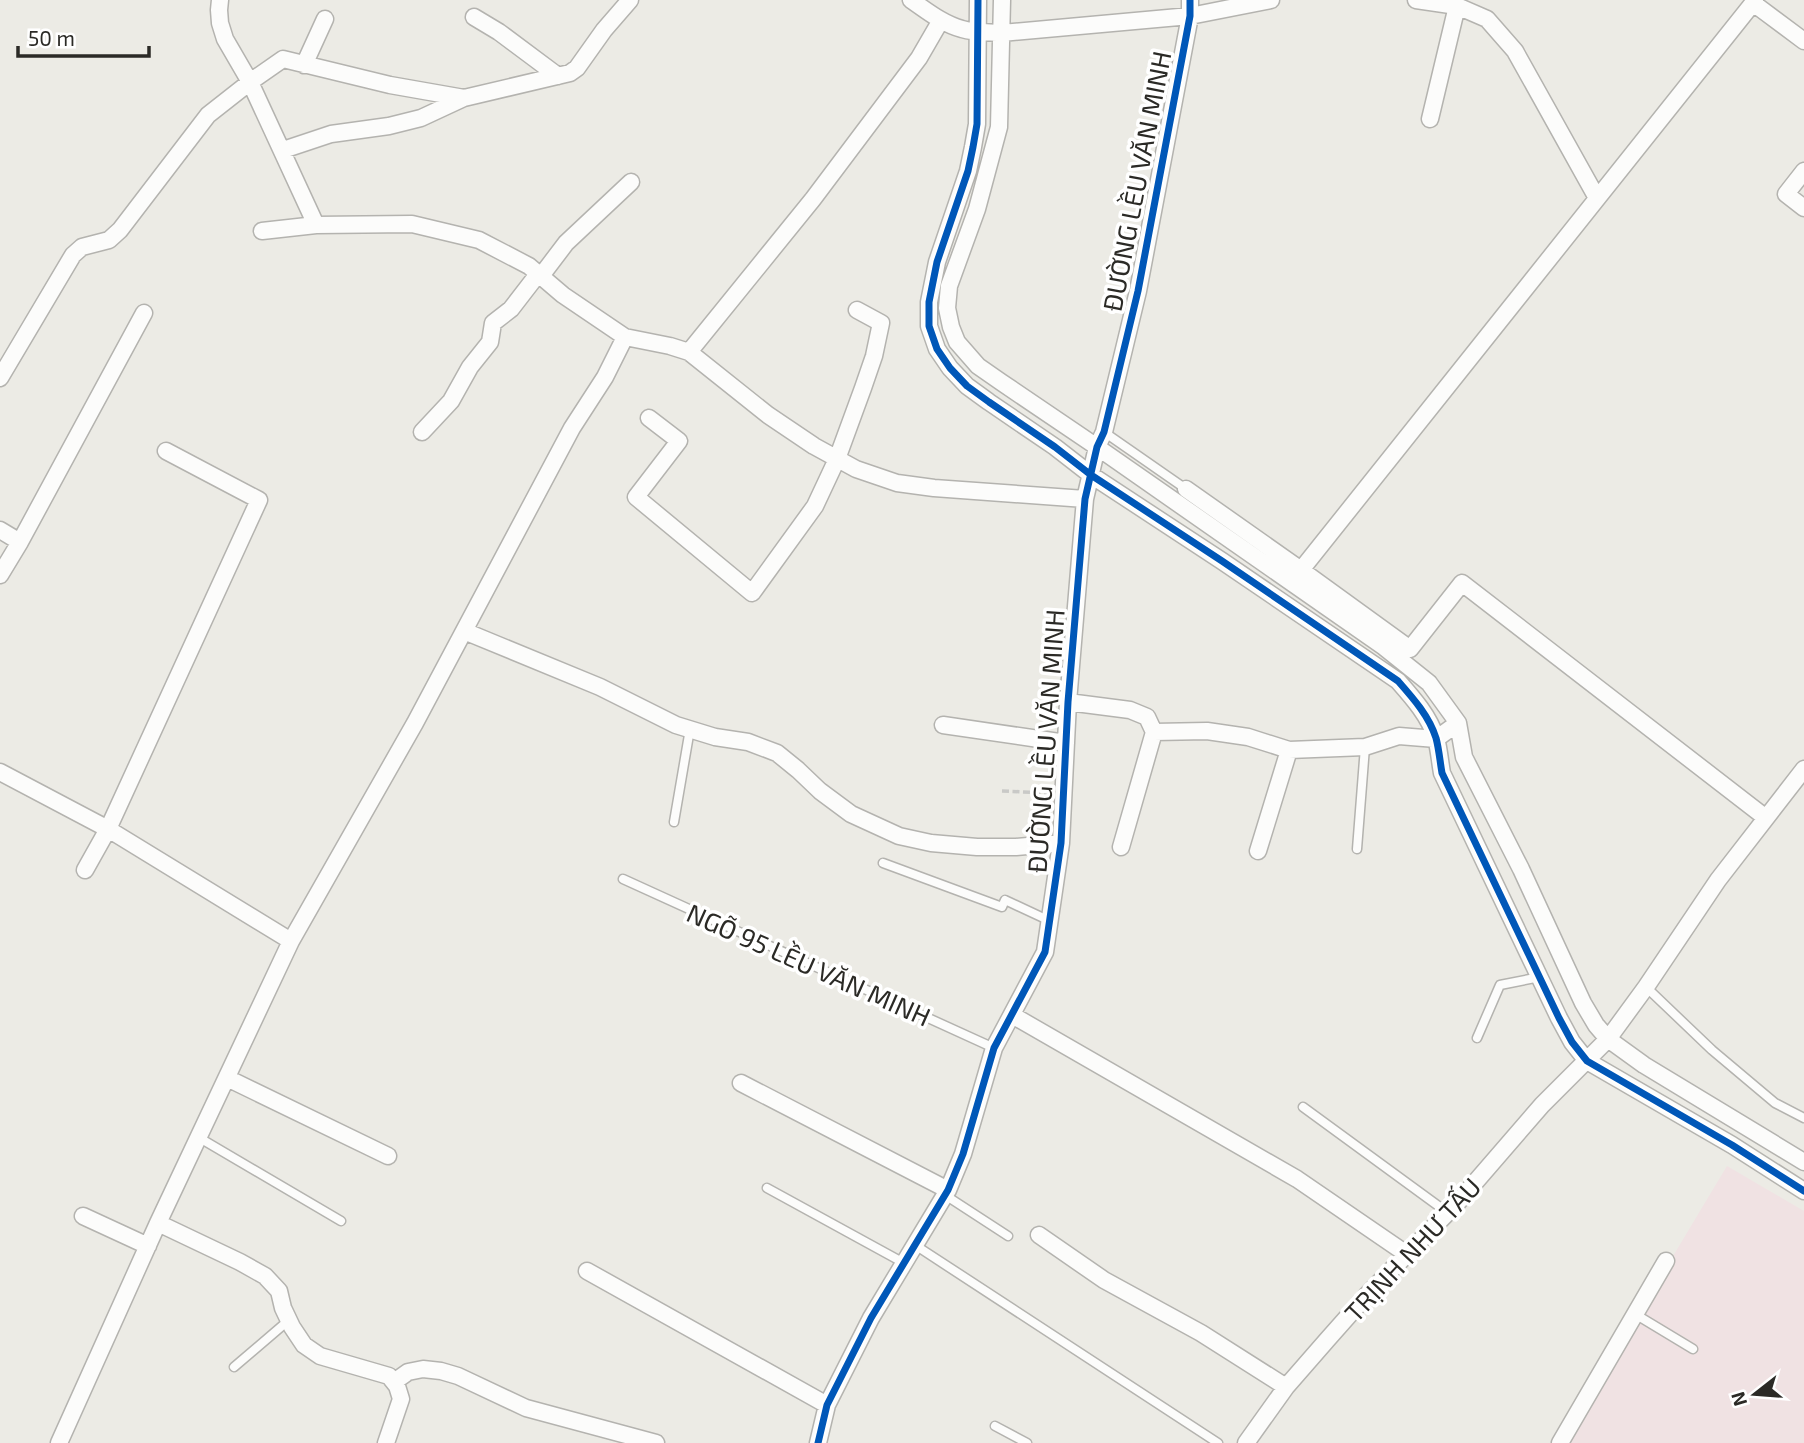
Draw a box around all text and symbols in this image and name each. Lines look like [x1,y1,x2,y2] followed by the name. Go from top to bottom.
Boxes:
[18,14,149,58] scale bar
[28,25,75,50] text: 50 m
[1095,48,1176,314] street label: ĐƯỜNG LỀU VĂN MINH
[1019,608,1070,874] street label: ĐƯỜNG LỀU VĂN MINH
[682,895,936,1032] street label: NGÕ 95 LỀU VĂN MINH
[1337,1171,1487,1327] street label: TRỊNH NHƯ TẤU
[1720,1359,1790,1429] north arrow
[1725,1389,1751,1409] text: N

